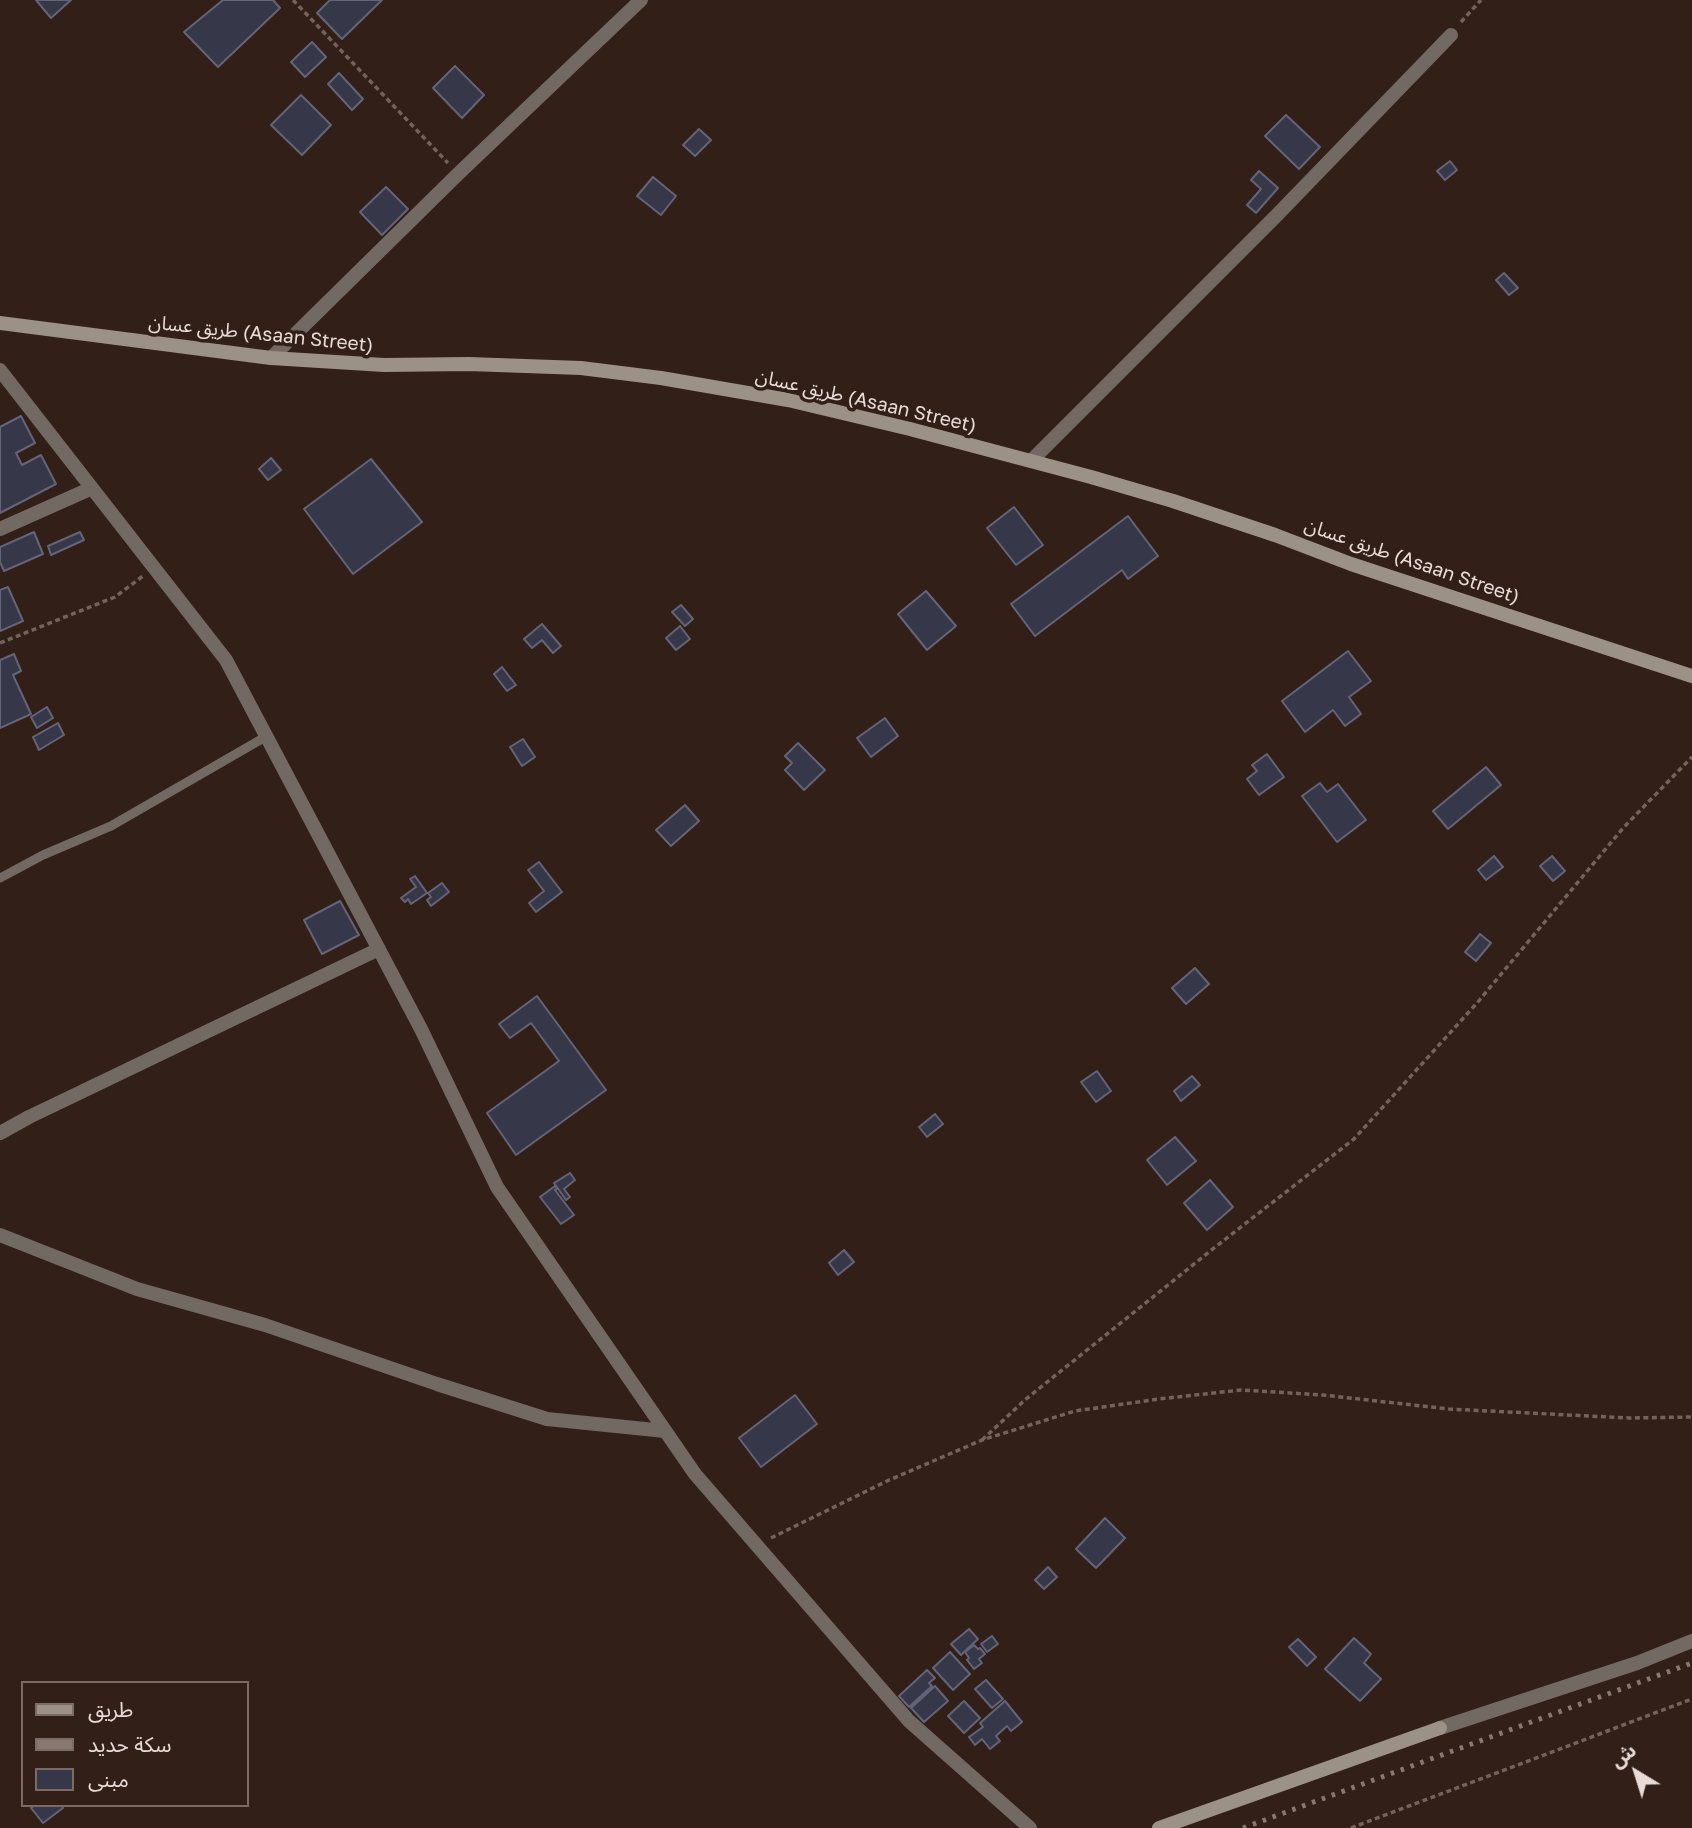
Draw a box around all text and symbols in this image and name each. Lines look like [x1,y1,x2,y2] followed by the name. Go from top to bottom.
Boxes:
[147,311,375,357] street label: طريق عسان (Asaan Street)
[753,364,979,438] street label: طريق عسان (Asaan Street)
[1301,513,1523,609] street label: طريق عسان (Asaan Street)
[21,1681,248,1807] legend
[88,1696,133,1722] text: طريق
[88,1731,172,1757] text: سكة حديد
[1601,1737,1671,1807] north arrow
[1605,1738,1640,1772] text: ش
[88,1766,129,1792] text: مبنى

